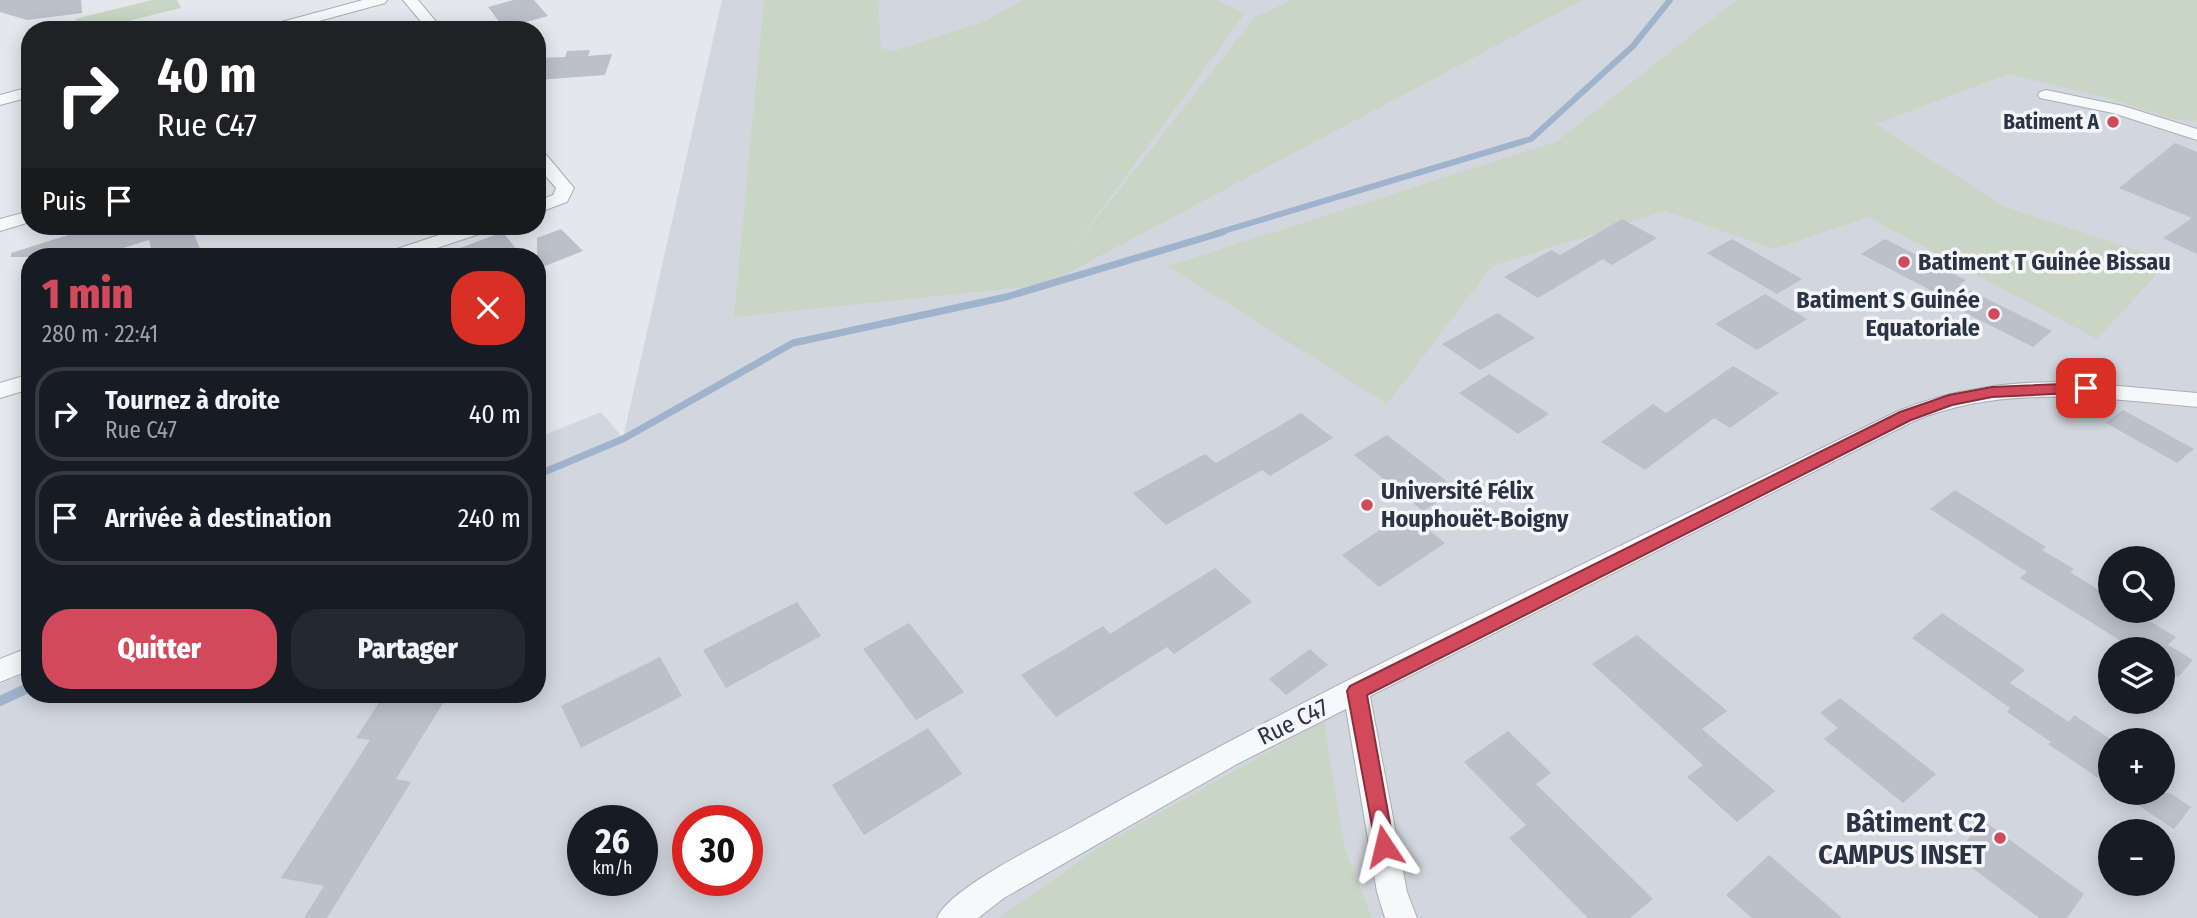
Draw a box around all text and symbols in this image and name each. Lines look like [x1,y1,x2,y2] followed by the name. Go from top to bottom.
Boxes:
[157,46,257,105] text: 40 m
[42,49,133,140] icon: right
[157,106,257,144] text: Rue C47
[2003,109,2100,135] place label: Batiment A
[2105,114,2121,130] marker: Batiment A
[100,182,138,220] icon: arrive
[42,186,86,217] text: Puis
[1918,248,2171,276] place label: Batiment T Guinée Bissau
[1896,254,1912,270] marker: Batiment T Guinée Bissau
[42,269,133,319] text: 1 min
[451,271,525,345] button: close
[1796,286,1980,342] place label: Batiment S Guinée Equatoriale
[1986,306,2002,322] marker: Batiment S Guinée Equatoriale
[42,320,158,348] text: 280 m · 22:41
[2056,358,2116,418] pin
[2067,369,2105,407] icon: arrive
[105,385,280,416] text: Tournez à droite
[46,395,84,433] icon: right
[469,399,521,430] text: 40 m
[105,416,177,444] text: Rue C47
[1381,477,1569,533] place label: Université Félix Houphouët-Boigny
[1359,497,1375,513] marker: Université Félix Houphouët-Boigny
[46,499,84,537] icon: arrive
[105,503,332,534] text: Arrivée à destination
[458,503,521,534] text: 240 m
[2098,546,2175,896] map controls
[2098,546,2175,623] button: search
[42,609,277,689] button: Quitter
[291,609,525,689] button: Partager
[2098,637,2175,714] button: layers
[1253,693,1333,751] street label: Rue C47
[2098,728,2175,805] button: +
[672,805,763,896] speed limit sign: 30
[1818,806,1986,871] place label: Bâtiment C2 CAMPUS INSET
[1347,809,1421,883] position arrow
[2098,819,2175,896] button: −
[595,820,630,862] text: 26
[1992,830,2008,846] marker: Bâtiment C2 CAMPUS INSET
[592,857,633,879] text: km/h

